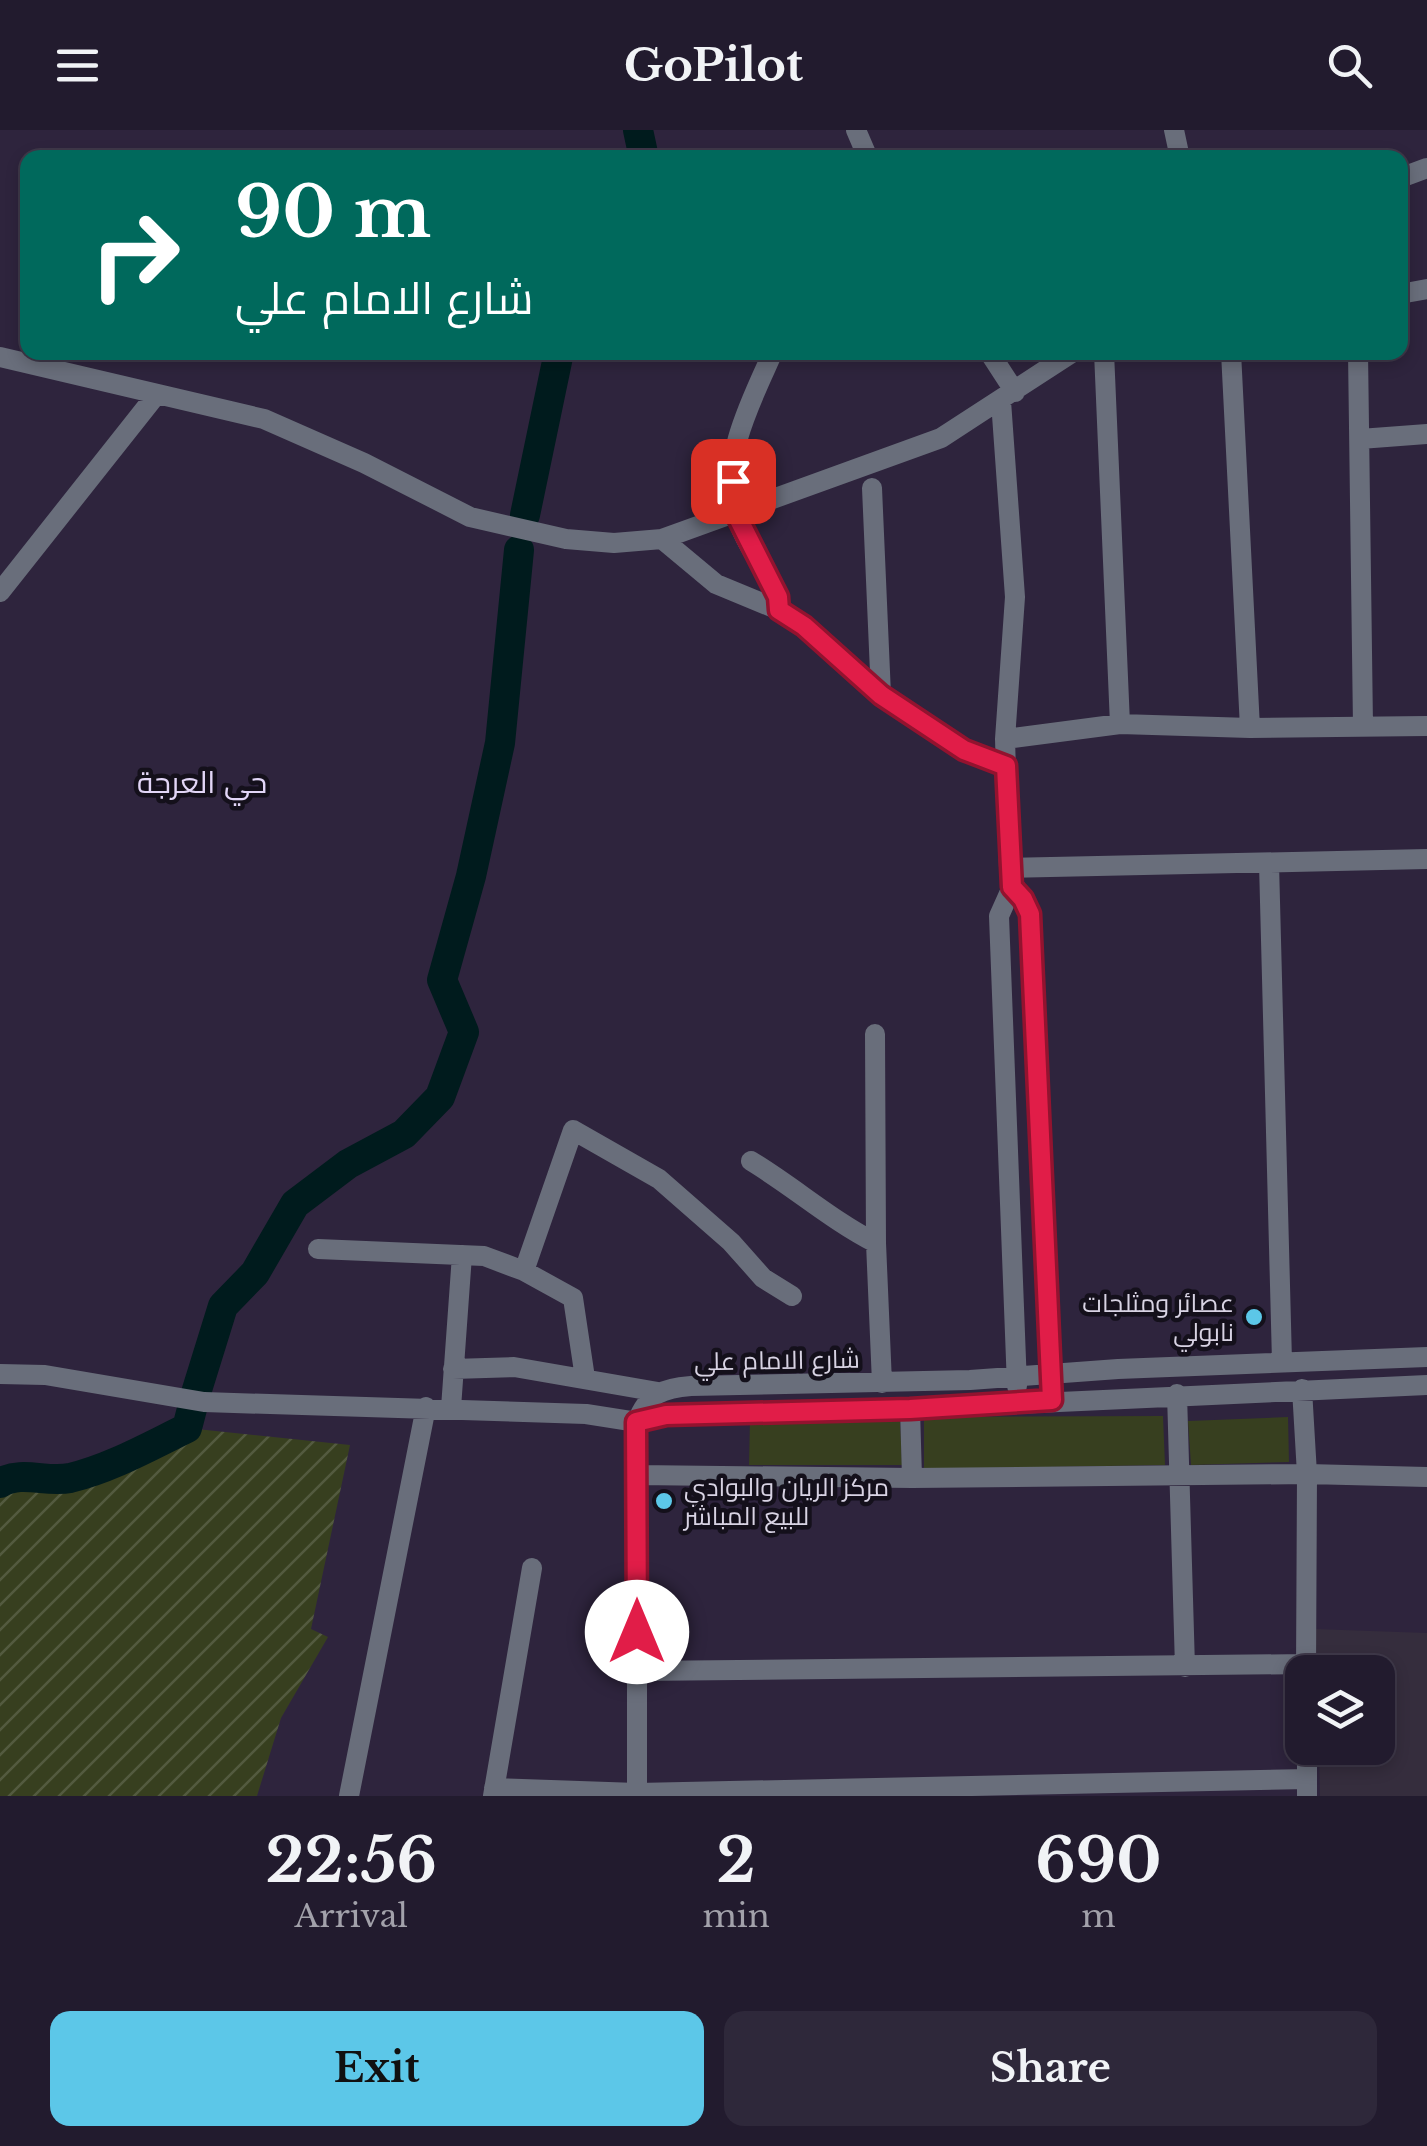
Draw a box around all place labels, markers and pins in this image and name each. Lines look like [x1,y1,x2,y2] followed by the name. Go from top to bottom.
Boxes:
[691,439,776,524] pin
[1082,1288,1234,1352] place label: عصائر ومثلجات نابولي
[1243,1306,1265,1328] marker: عصائر ومثلجات نابولي
[682,1472,889,1533] place label: مركز الريان والبوادي للبيع المباشر
[653,1490,675,1512] marker: مركز الريان والبوادي للبيع المباشر

